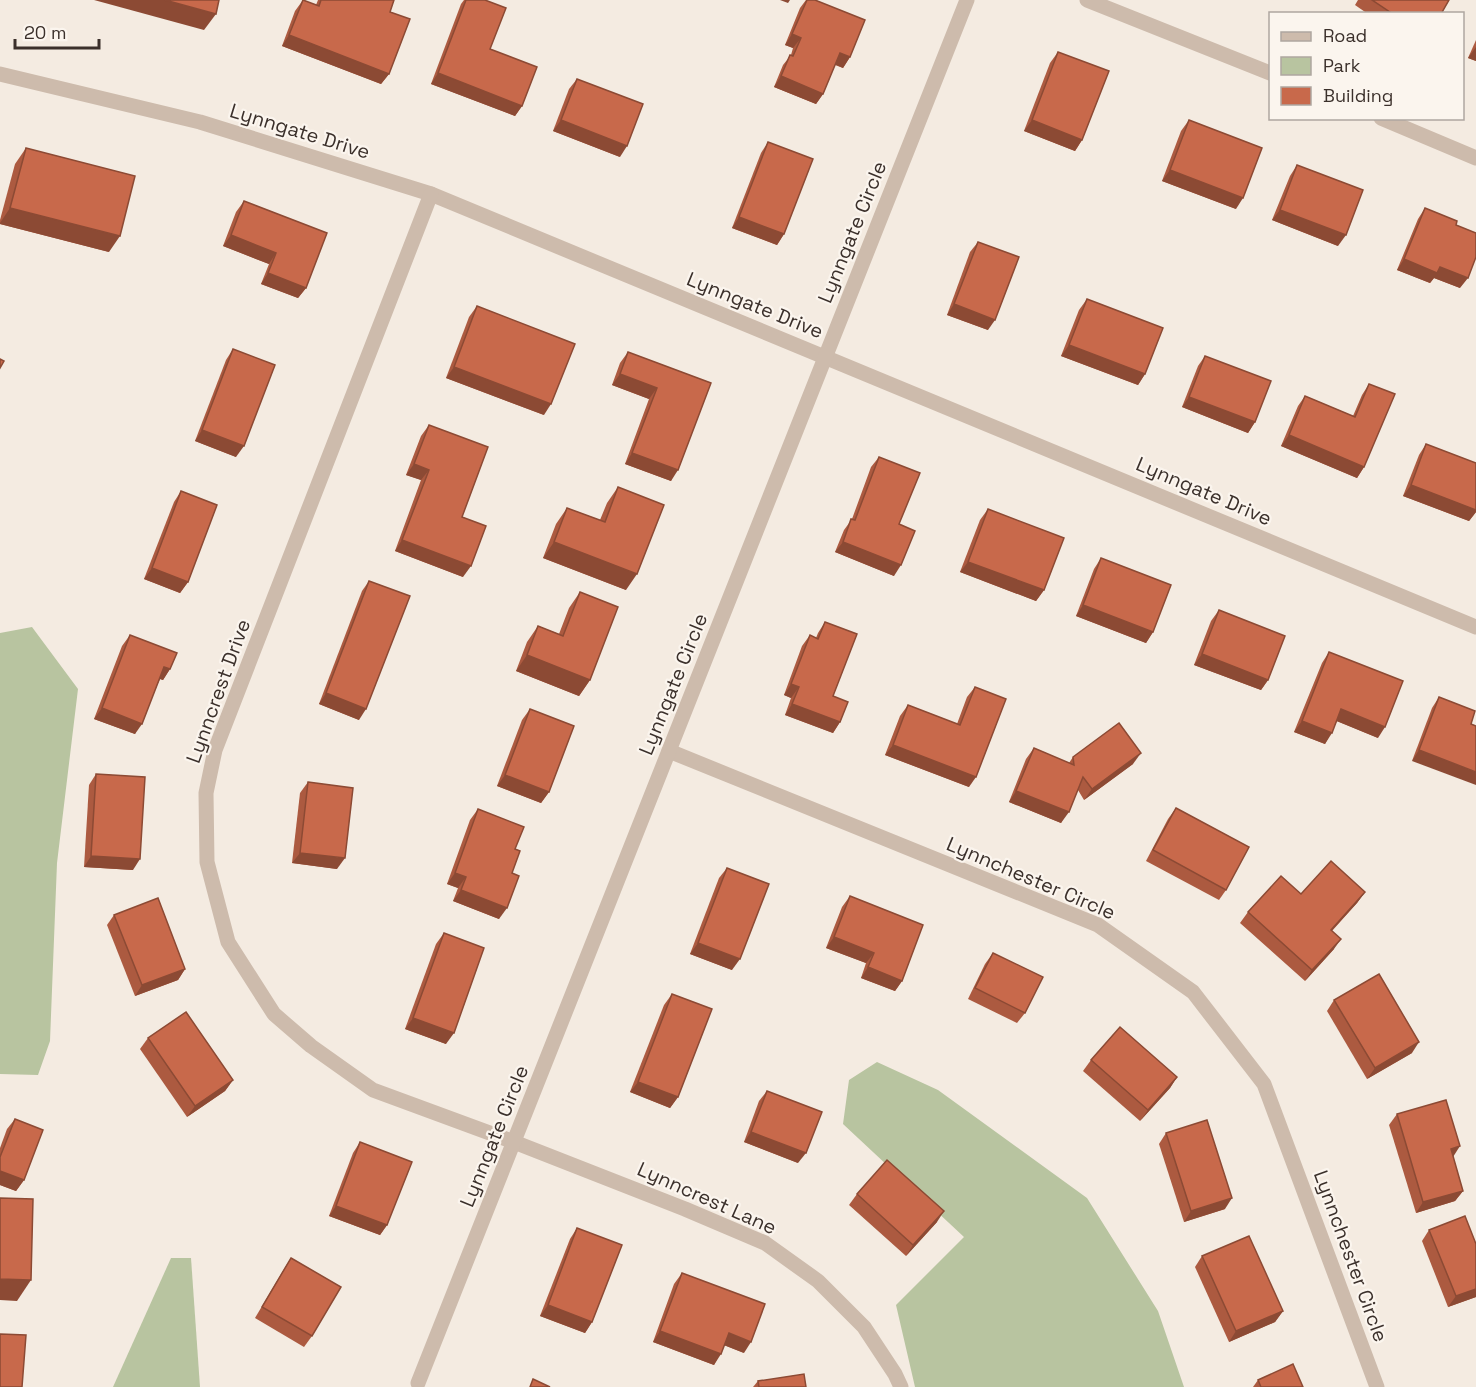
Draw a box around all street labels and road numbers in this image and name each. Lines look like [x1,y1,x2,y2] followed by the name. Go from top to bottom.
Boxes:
[227,97,373,165] street label: Lynngate Drive
[812,157,892,307] street label: Lynngate Circle
[683,266,827,344] street label: Lynngate Drive
[1132,451,1276,531] street label: Lynngate Drive
[633,609,713,759] street label: Lynngate Circle
[180,616,256,766] street label: Lynncrest Drive
[943,831,1119,925] street label: Lynnchester Circle
[454,1061,534,1211] street label: Lynngate Circle
[633,1156,781,1240] street label: Lynncrest Lane
[1308,1167,1394,1345] street label: Lynnchester Circle

